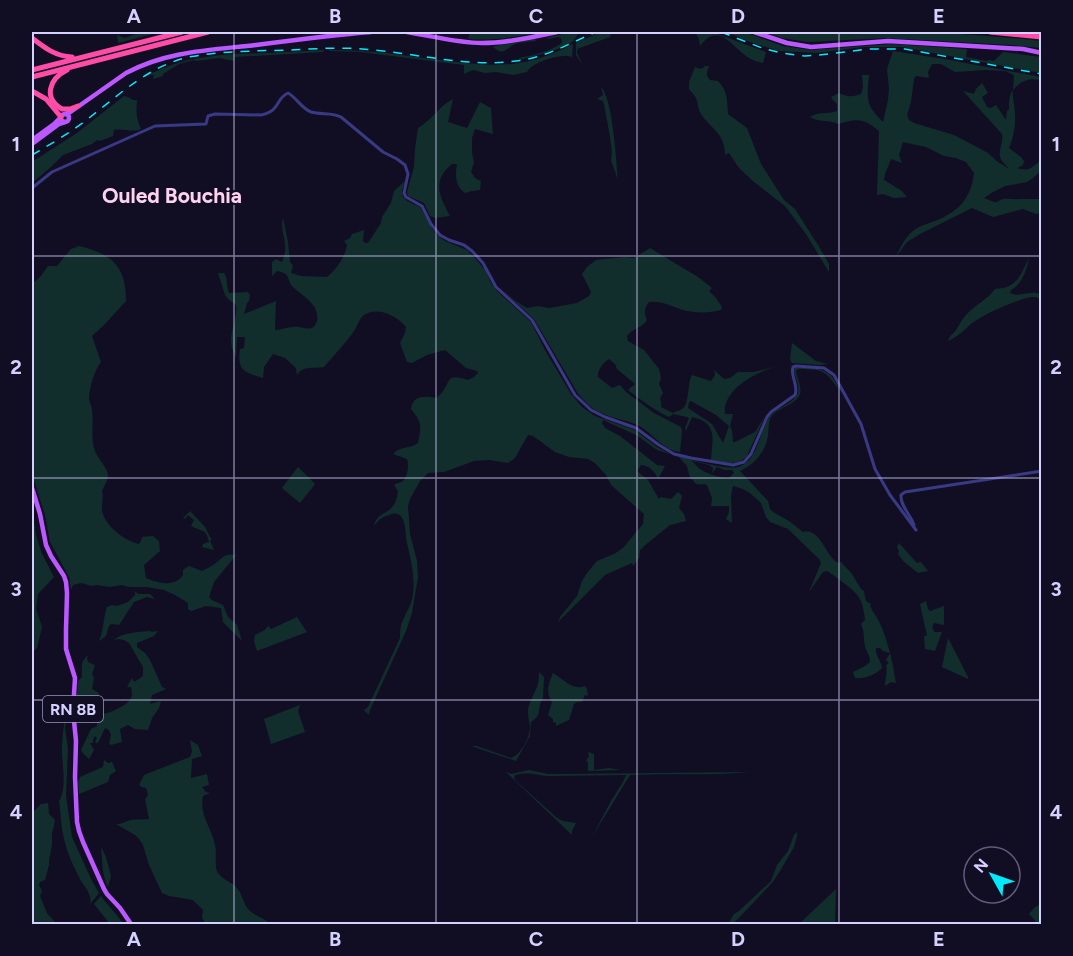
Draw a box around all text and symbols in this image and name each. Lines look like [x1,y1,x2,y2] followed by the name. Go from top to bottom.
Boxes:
[127,4,142,28] text: A
[329,4,341,28] text: B
[529,4,543,28] text: C
[731,4,745,28] text: D
[933,4,945,28] text: E
[12,132,20,156] text: 1
[1052,132,1060,156] text: 1
[102,183,242,208] district label: Ouled Bouchia
[10,355,22,379] text: 2
[1050,355,1062,379] text: 2
[10,577,22,601] text: 3
[1050,577,1062,601] text: 3
[43,696,103,722] road number: RN 8B
[10,800,23,824] text: 4
[1050,800,1063,824] text: 4
[962,845,1022,905] north arrow
[970,855,992,877] text: N
[127,927,142,951] text: A
[329,927,341,951] text: B
[529,927,543,951] text: C
[731,927,745,951] text: D
[933,927,945,951] text: E

